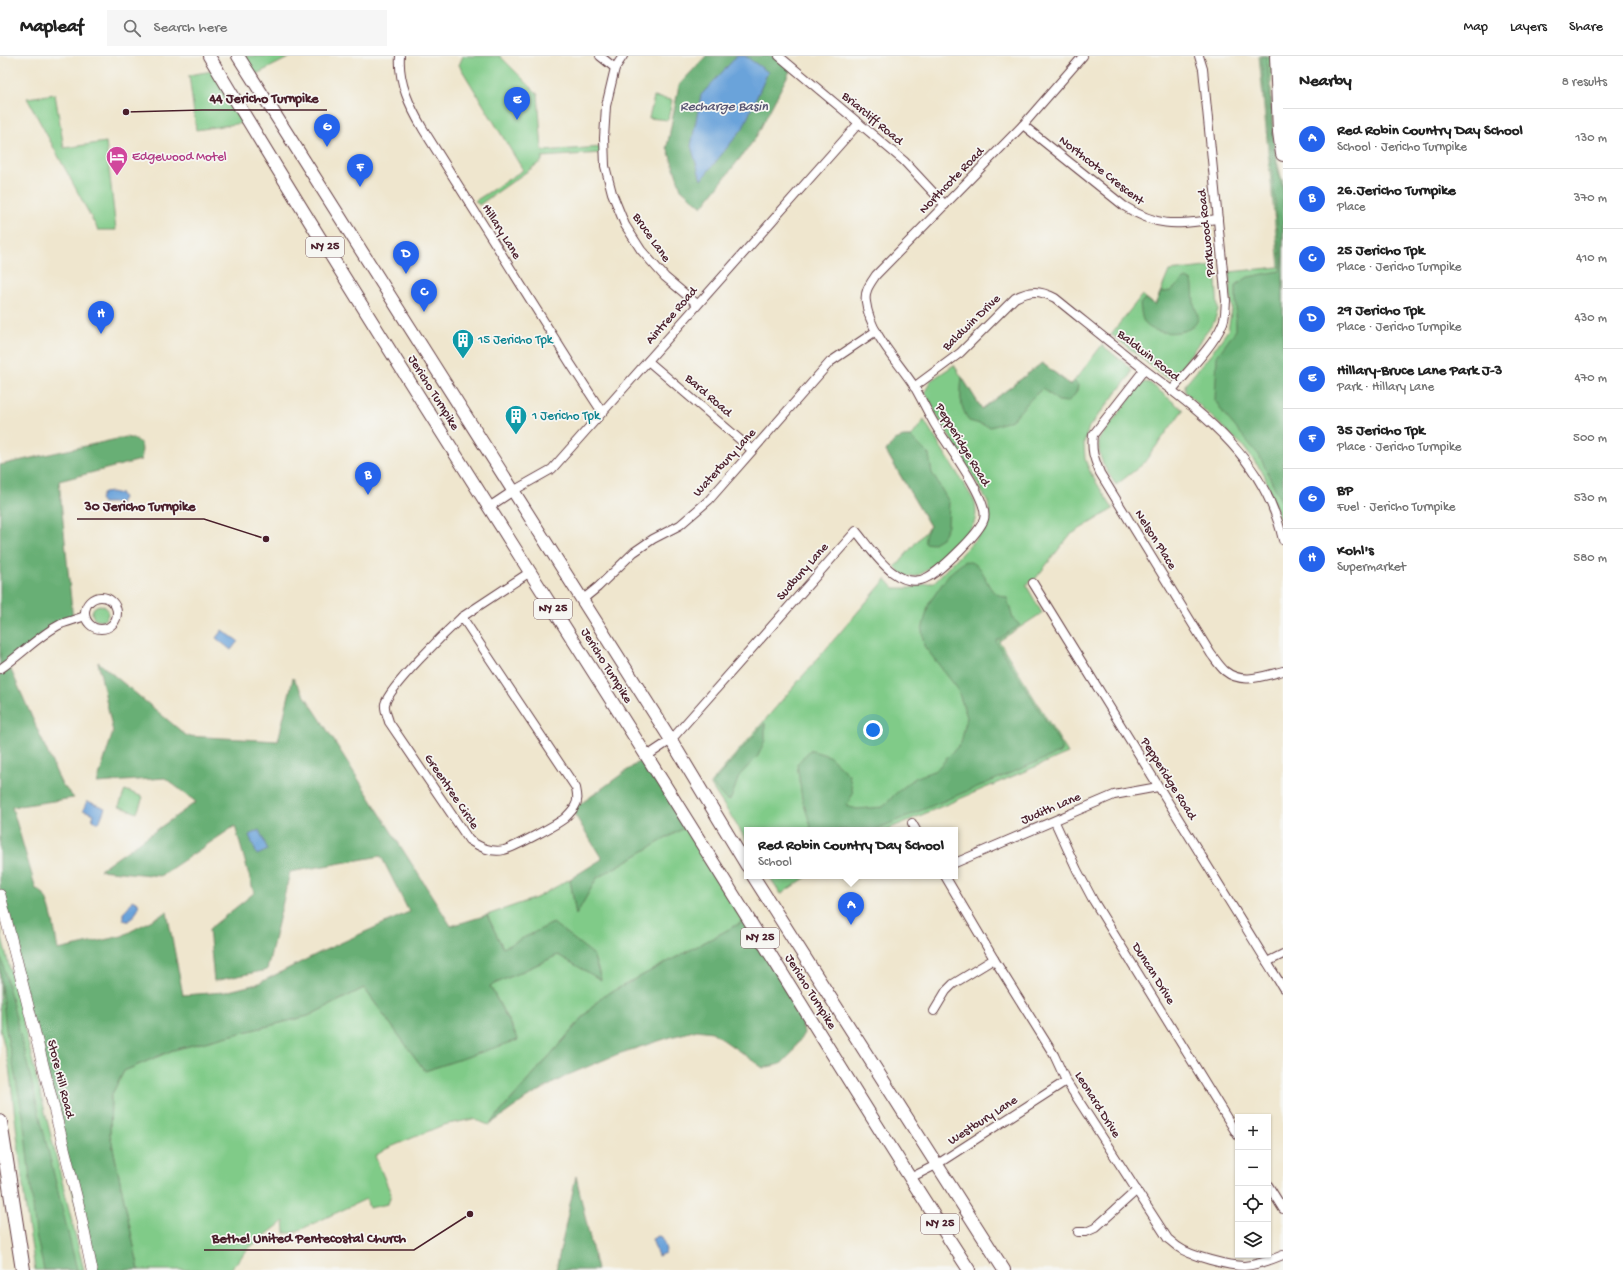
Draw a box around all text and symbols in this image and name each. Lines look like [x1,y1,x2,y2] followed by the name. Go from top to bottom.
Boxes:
[107,10,387,46] search box
[20,16,83,39] text: Mapleaf
[121,17,143,39] icon: search
[153,19,227,37] text: Search here
[1464,19,1488,36] text: Map
[1510,19,1547,36] text: Layers
[1569,19,1603,36] text: Share
[1299,72,1352,92] text: Nearby
[1562,75,1607,90] text: 8 results
[202,84,327,110] callout: 44 Jericho Turnpike
[504,87,530,120] pin: E
[838,88,907,150] street label: Briarcliff Road
[208,91,319,108] text: 44 Jericho Turnpike
[680,99,768,116] water label: Recharge Basin
[314,114,340,147] pin: G
[1337,122,1523,140] text: Red Robin Country Day School
[1308,131,1316,146] text: A
[1575,131,1607,146] text: 130 m
[1055,133,1148,210] street label: Northcote Crescent
[1337,140,1467,155] text: School · Jericho Turnpike
[104,144,130,177] hotel icon: Edgewood Motel
[916,144,988,217] street label: Northcote Road
[132,150,227,165] place label: Edgewood Motel
[347,154,373,187] pin: F
[1337,182,1456,200] text: 26.Jericho Turnpike
[1195,187,1219,278] street label: Parkwood Road
[1309,191,1315,206] text: B
[1574,191,1607,206] text: 370 m
[1337,200,1365,215] text: Place
[478,202,524,263] street label: Hillary Lane
[628,210,673,266] street label: Bruce Lane
[306,237,344,257] road number: NY 25
[393,241,419,274] pin: D
[1337,242,1424,260] text: 25 Jericho Tpk
[1308,251,1316,266] text: C
[1576,251,1607,266] text: 410 m
[1337,260,1461,275] text: Place · Jericho Turnpike
[411,279,437,312] pin: C
[643,283,702,348] street label: Aintree Road
[939,291,1004,355] street label: Baldwin Drive
[88,301,114,334] pin: H
[1337,302,1424,320] text: 29 Jericho Tpk
[1308,311,1316,326] text: D
[1574,311,1607,326] text: 430 m
[1337,320,1461,335] text: Place · Jericho Turnpike
[1113,326,1183,386] street label: Baldwin Road
[450,327,476,360] building icon: 15 Jericho Tpk
[477,333,554,348] place label: 15 Jericho Tpk
[404,353,462,434] street label: Jericho Turnpike
[1337,362,1502,380] text: Hillary-Bruce Lane Park J-3
[681,371,736,421] street label: Bard Road
[1308,371,1316,386] text: E
[1574,371,1607,386] text: 470 m
[1337,380,1434,395] text: Park · Hillary Lane
[931,400,993,490] street label: Pepperidge Road
[503,403,529,436] building icon: 1 Jericho Tpk
[531,409,601,424] place label: 1 Jericho Tpk
[1337,422,1425,440] text: 35 Jericho Tpk
[690,426,760,500] street label: Waterbury Lane
[1309,431,1315,446] text: F
[1573,431,1607,446] text: 500 m
[1337,440,1461,455] text: Place · Jericho Turnpike
[355,462,381,495] pin: B
[1337,482,1353,500] text: BP
[1308,491,1316,506] text: G
[1574,491,1607,506] text: 530 m
[77,493,204,519] callout: 30 Jericho Turnpike
[84,499,196,516] text: 30 Jericho Turnpike
[1337,500,1455,515] text: Fuel · Jericho Turnpike
[1131,508,1179,573] street label: Nelson Place
[774,540,832,604] street label: Sudbury Lane
[1337,542,1374,560] text: Kohl's
[1308,551,1316,566] text: H
[1573,551,1607,566] text: 580 m
[1337,560,1406,575] text: Supermarket
[534,599,572,619] road number: NY 25
[577,626,635,707] street label: Jericho Turnpike
[863,720,883,740] your location
[1136,734,1200,824] street label: Pepperidge Road
[420,752,482,833] street label: Greentree Circle
[1019,790,1083,828] street label: Judith Lane
[744,827,958,879] popup
[758,837,944,855] text: Red Robin Country Day School
[758,855,792,870] text: School
[838,892,864,925] pin: A
[741,928,779,948] road number: NY 25
[1128,940,1178,1008] street label: Duncan Drive
[781,952,839,1033] street label: Jericho Turnpike
[43,1038,77,1121] street label: Store Hill Road
[1071,1069,1123,1141] street label: Leonard Drive
[945,1093,1021,1149] street label: Westbury Lane
[1235,1114,1271,1258] map controls
[1235,1114,1271,1150] button: +
[1235,1150,1271,1186] button: −
[1235,1186,1271,1222] button: locate
[921,1214,959,1234] road number: NY 25
[1235,1222,1271,1258] button: layers
[204,1224,414,1250] callout: Bethel United Pentecostal Church
[211,1231,406,1248] text: Bethel United Pentecostal Church

